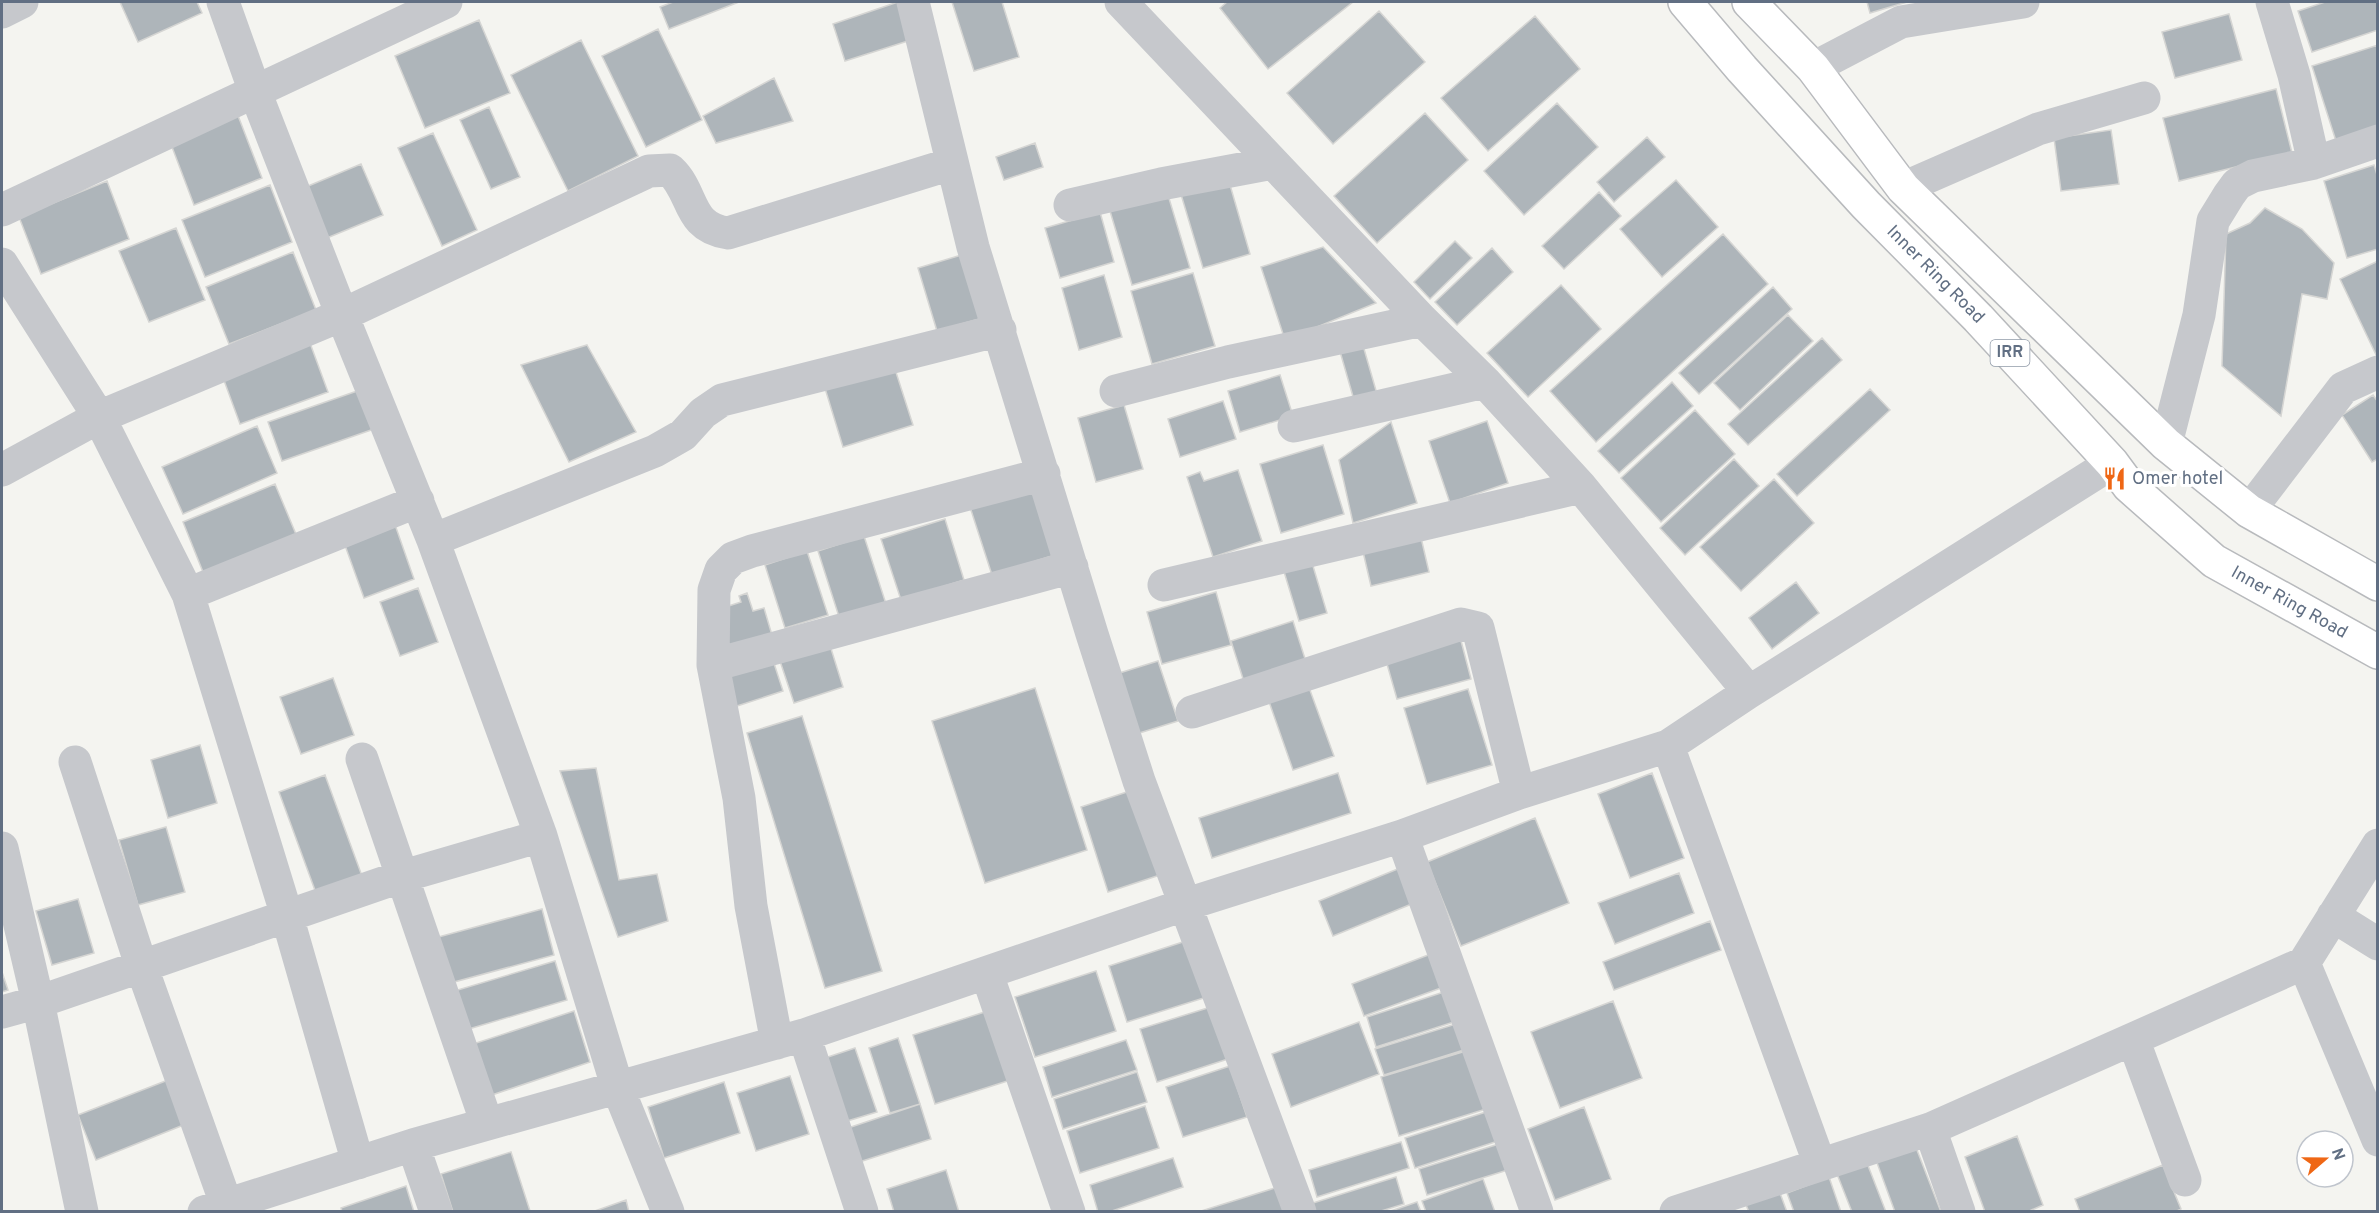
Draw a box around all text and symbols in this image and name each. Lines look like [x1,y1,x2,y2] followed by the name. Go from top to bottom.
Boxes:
[1881,221,1989,329] street label: Inner Ring Road
[1990,340,2030,366] road number: IRR
[2101,466,2127,492] restaurant icon: Omer hotel
[2132,468,2223,491] place label: Omer hotel
[2227,561,2351,645] street label: Inner Ring Road
[2295,1129,2355,1189] north arrow
[2326,1146,2349,1163] text: N

